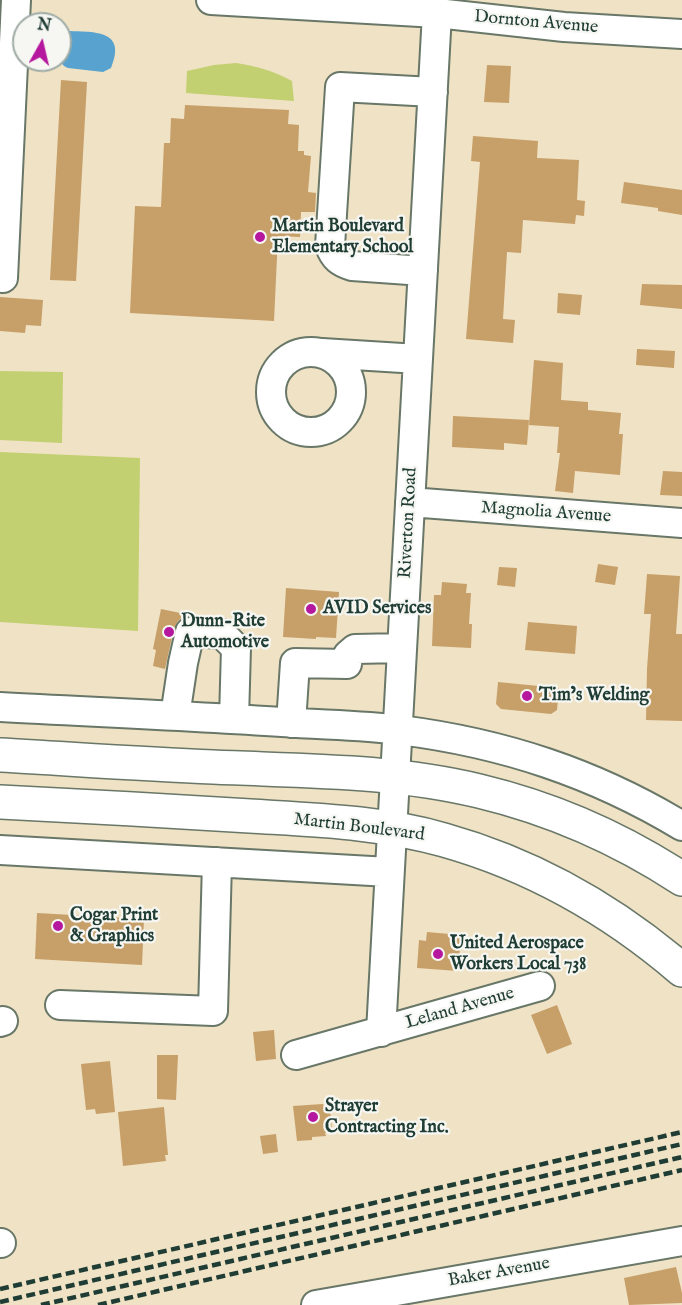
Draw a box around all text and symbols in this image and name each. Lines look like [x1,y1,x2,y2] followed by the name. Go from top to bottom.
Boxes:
[473,7,599,39] street label: Dornton Avenue
[12,12,72,72] north arrow
[36,15,52,37] text: N
[272,216,413,258] place label: Martin Boulevard Elementary School
[253,230,267,244] marker: Martin Boulevard Elementary School
[395,467,423,579] street label: Riverton Road
[480,498,612,528] street label: Magnolia Avenue
[323,598,431,620] place label: AVID Services
[304,602,318,616] marker: AVID Services
[181,611,269,654] place label: Dunn-Rite Automotive
[162,625,176,639] marker: Dunn-Rite Automotive
[539,685,649,707] place label: Tim’s Welding
[520,689,534,703] marker: Tim’s Welding
[292,809,426,847] street label: Martin Boulevard
[70,905,158,948] place label: Cogar Print & Graphics
[51,919,65,933] marker: Cogar Print & Graphics
[450,933,586,976] place label: United Aerospace Workers Local 738
[431,947,445,961] marker: United Aerospace Workers Local 738
[403,983,517,1035] street label: Leland Avenue
[325,1096,449,1138] place label: Strayer Contracting Inc.
[306,1110,320,1124] marker: Strayer Contracting Inc.
[446,1253,552,1293] street label: Baker Avenue

